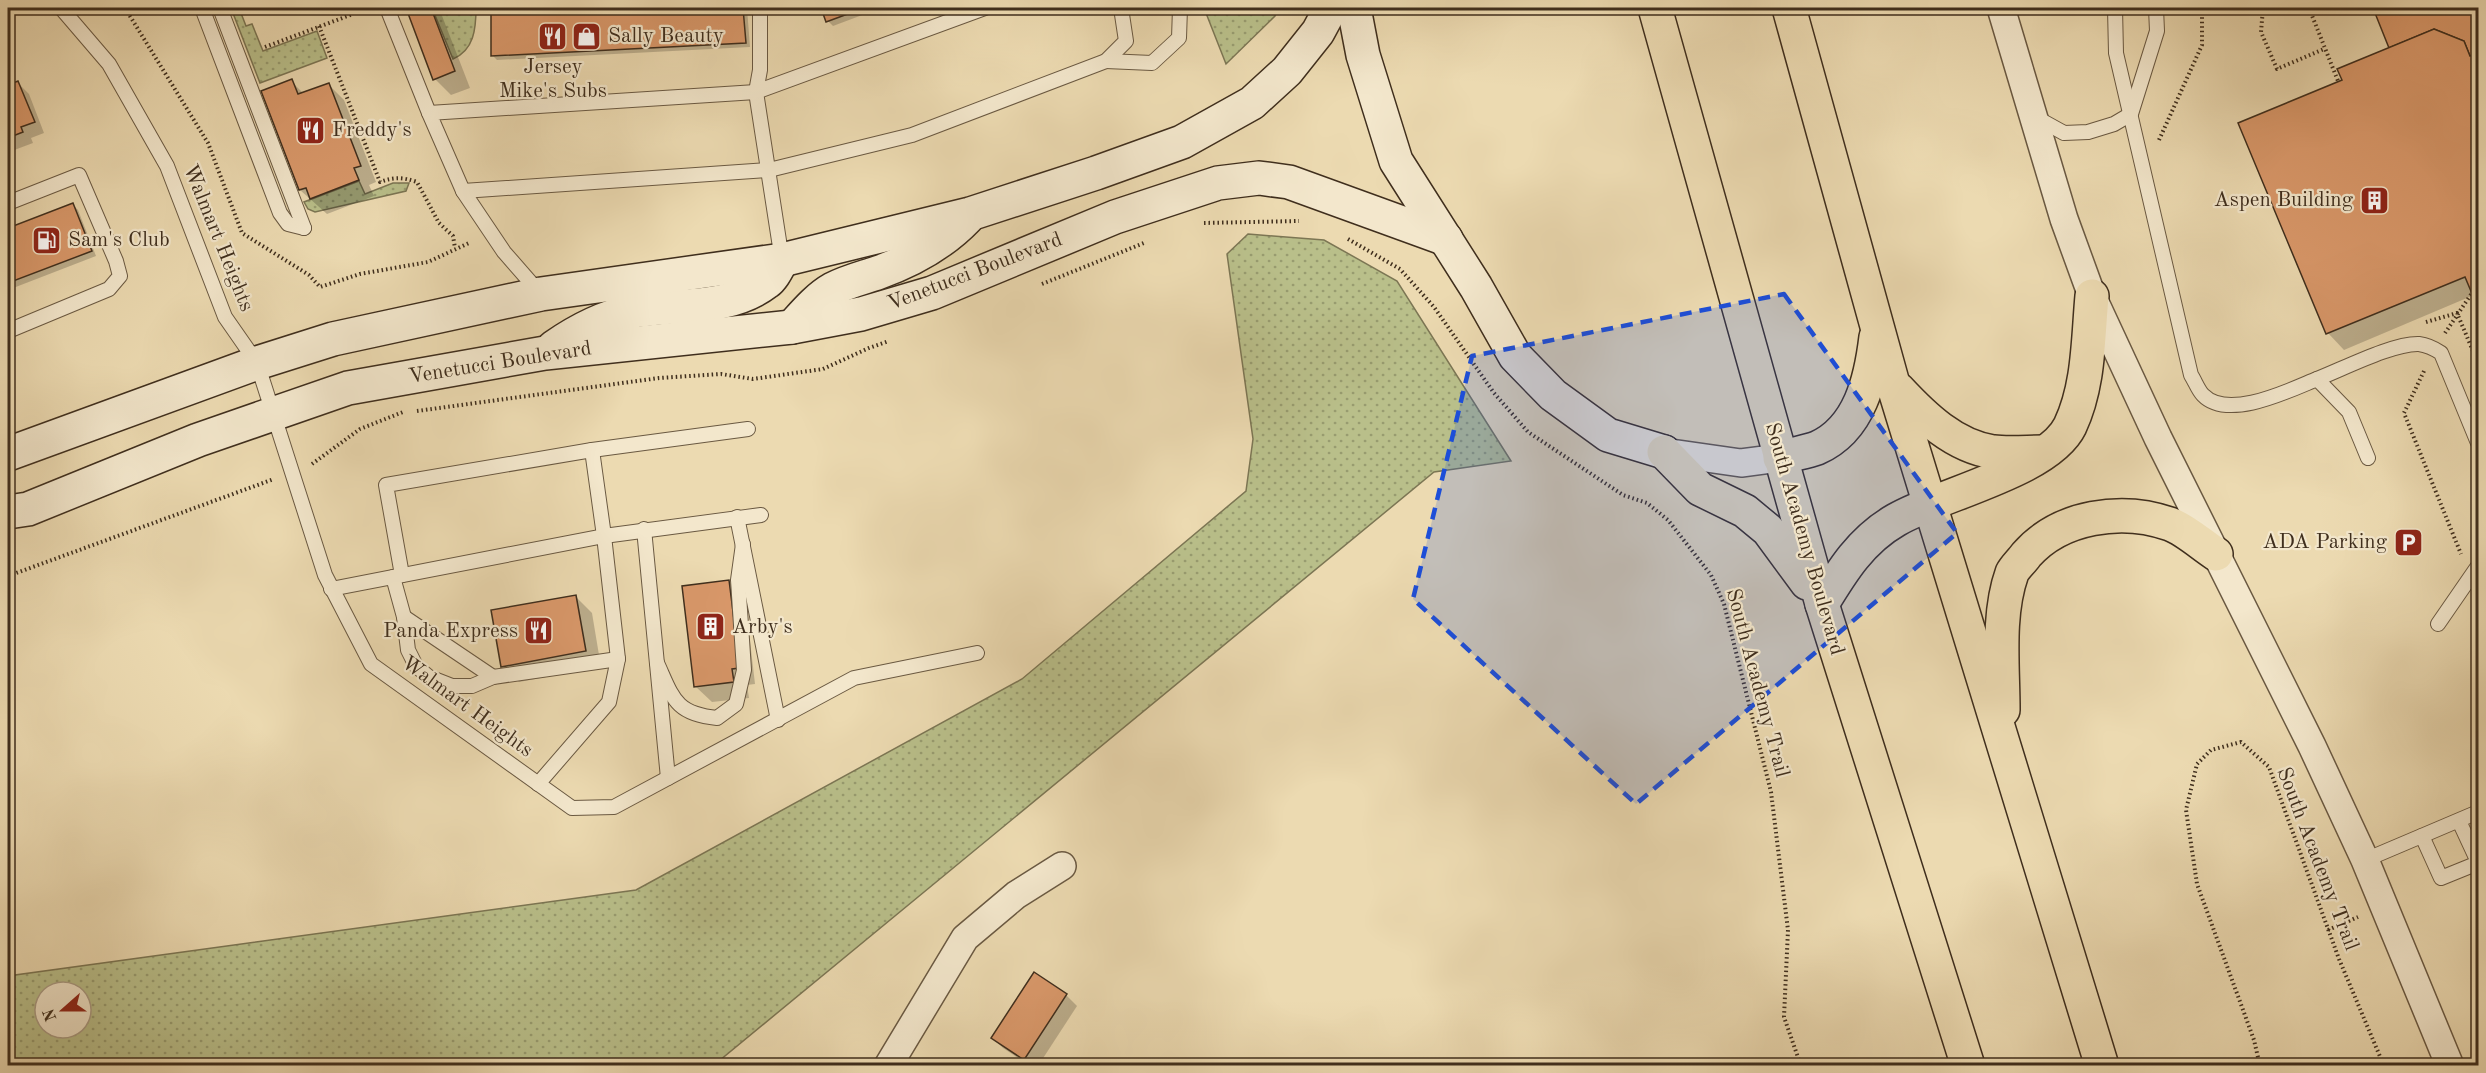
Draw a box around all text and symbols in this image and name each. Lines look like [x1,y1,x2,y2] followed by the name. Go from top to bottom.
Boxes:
[537,20,569,52] restaurant icon: Jersey Mike's Subs
[571,20,603,52] shop icon: Sally Beauty
[608,26,724,47] place label: Sally Beauty
[499,57,607,102] place label: Jersey Mike's Subs
[295,114,327,146] restaurant icon: Freddy's
[332,120,412,141] place label: Freddy's
[179,161,257,315] street label: Walmart Heights
[2358,184,2390,216] building icon: Aspen Building
[2214,190,2354,211] place label: Aspen Building
[31,224,63,256] fuel station icon: Sam's Club
[885,229,1065,315] street label: Venetucci Boulevard
[68,230,170,251] place label: Sam's Club
[407,338,593,388] street label: Venetucci Boulevard
[1761,420,1847,658] street label: South Academy Boulevard
[2392,526,2424,558] parking icon: ADA Parking
[2262,532,2388,553] place label: ADA Parking
[1722,586,1792,780] street label: South Academy Trail
[695,611,727,643] building icon: Arby's
[523,615,555,647] restaurant icon: Panda Express
[732,617,793,638] place label: Arby's
[383,621,518,642] place label: Panda Express
[397,652,537,762] street label: Walmart Heights
[2272,764,2362,954] street label: South Academy Trail
[33,980,93,1040] north arrow
[41,1005,61,1023] text: N

